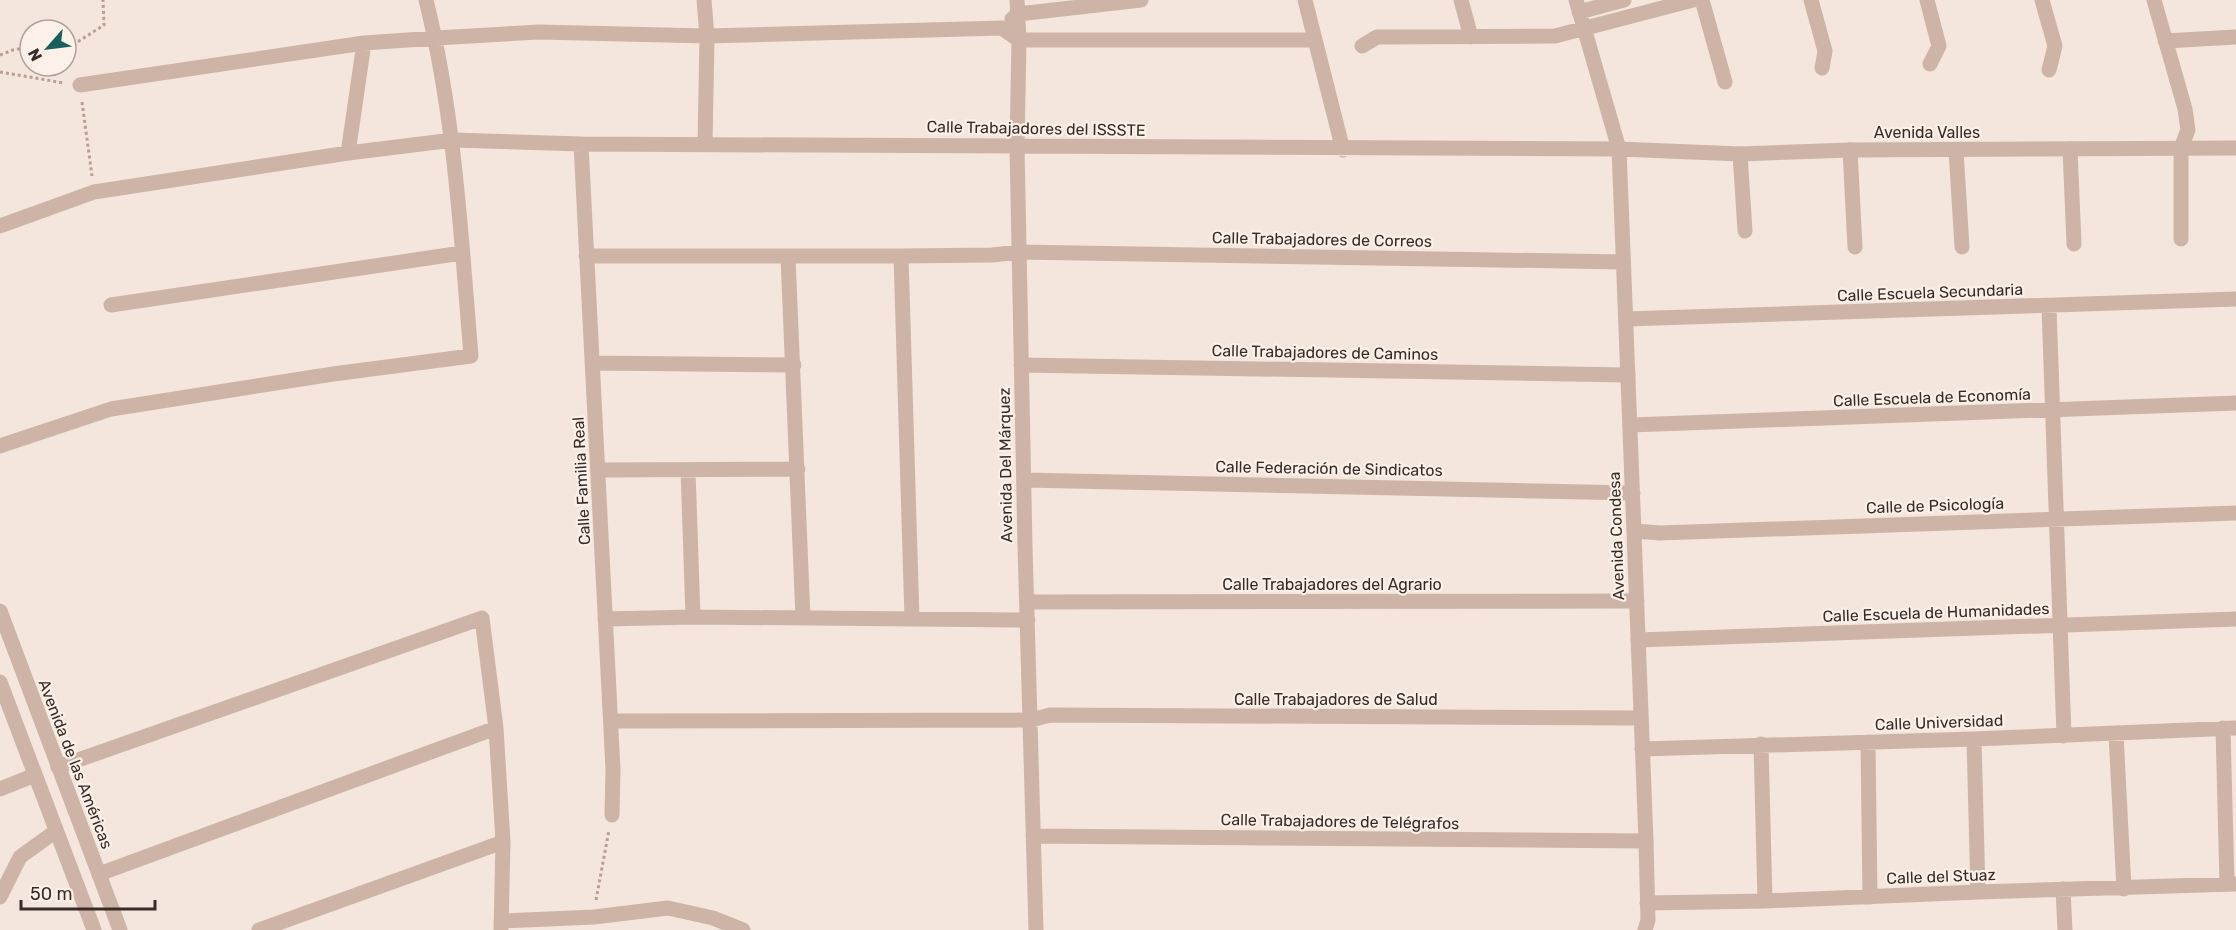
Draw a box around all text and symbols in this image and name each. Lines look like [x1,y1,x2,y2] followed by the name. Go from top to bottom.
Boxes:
[18,18,78,78] north arrow
[24,45,46,64] text: N
[926,117,1146,140] street label: Calle Trabajadores del ISSSTE
[1874,123,1980,142] street label: Avenida Valles
[1212,228,1432,251] street label: Calle Trabajadores de Correos
[1837,280,2023,305] street label: Calle Escuela Secundaria
[1212,341,1438,364] street label: Calle Trabajadores de Caminos
[1833,385,2031,410] street label: Calle Escuela de Economía
[995,387,1016,543] street label: Avenida Del Márquez
[569,416,594,546] street label: Calle Familia Real
[1215,457,1443,480] street label: Calle Federación de Sindicatos
[1605,471,1628,601] street label: Avenida Condesa
[1866,494,2004,517] street label: Calle de Psicología
[1222,575,1442,594] street label: Calle Trabajadores del Agrario
[1822,599,2050,626] street label: Calle Escuela de Humanidades
[34,677,117,852] street label: Avenida de las Américas
[1234,690,1438,709] street label: Calle Trabajadores de Salud
[1874,711,2004,734] street label: Calle Universidad
[1220,810,1459,833] street label: Calle Trabajadores de Telégrafos
[1886,865,1996,888] street label: Calle del Stuaz
[21,873,154,911] scale bar
[30,883,73,905] text: 50 m

